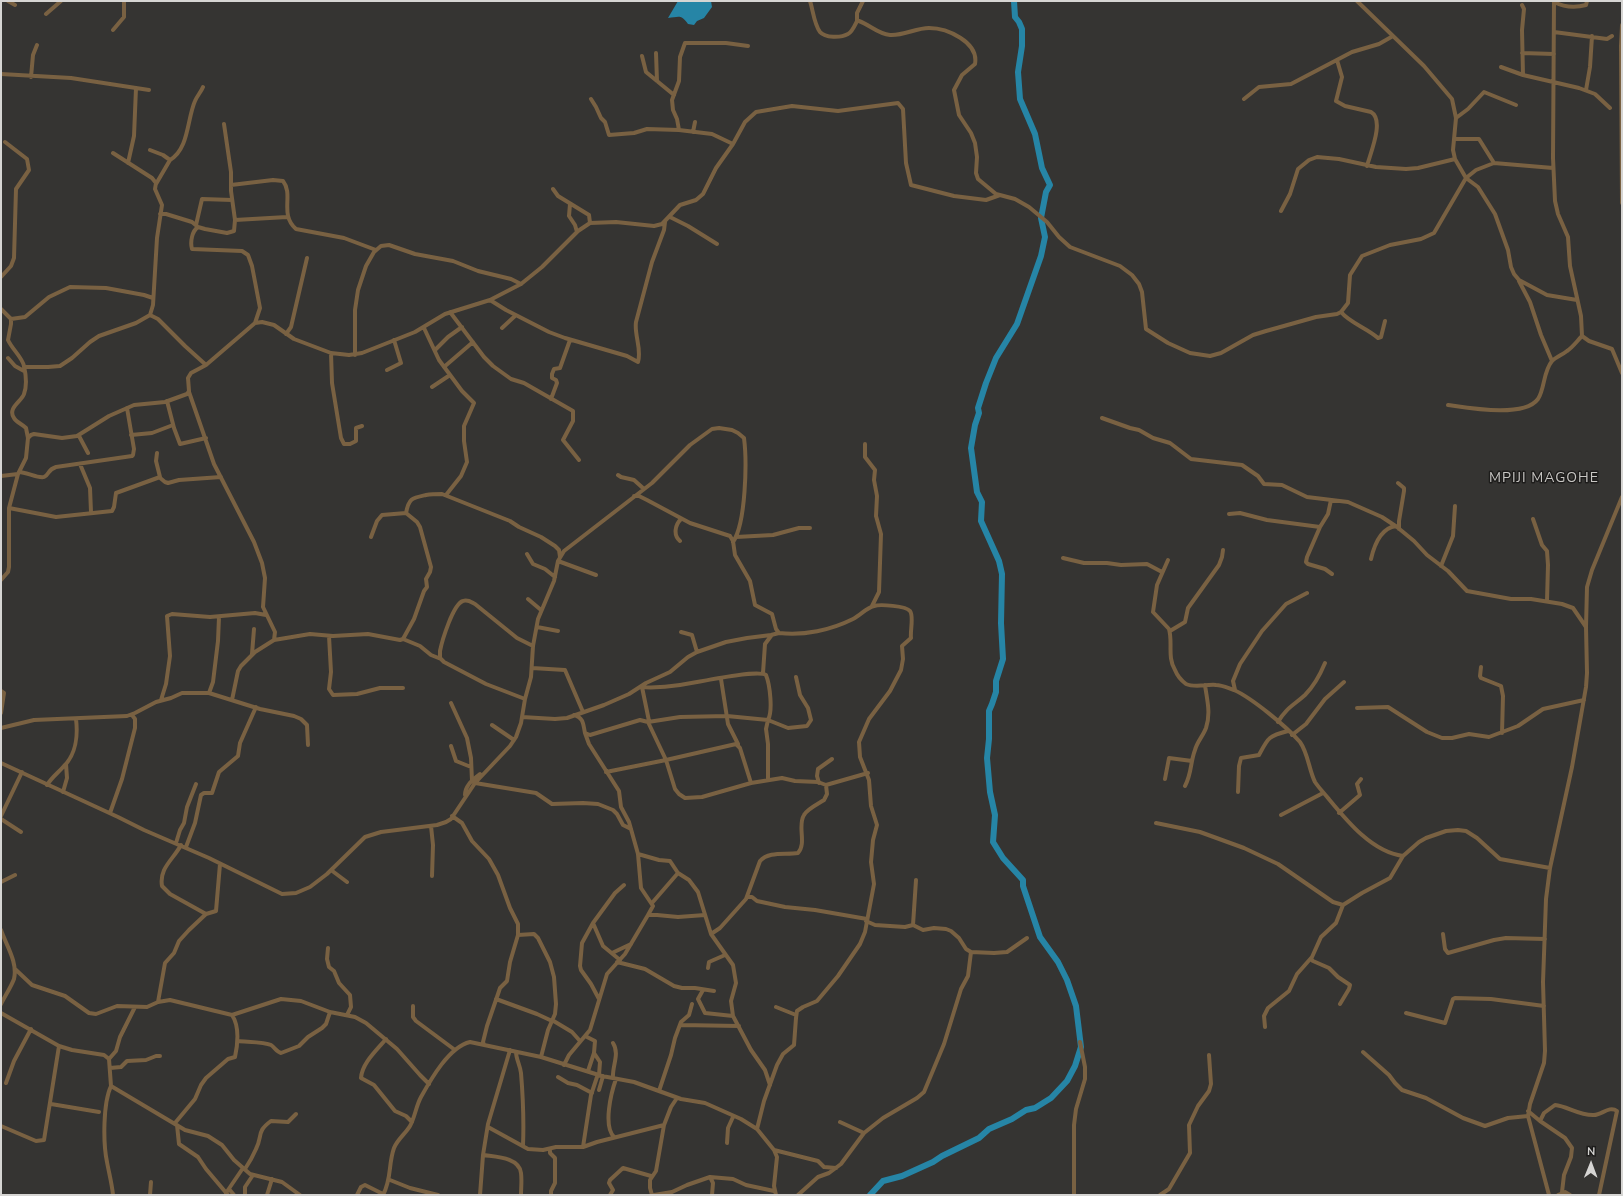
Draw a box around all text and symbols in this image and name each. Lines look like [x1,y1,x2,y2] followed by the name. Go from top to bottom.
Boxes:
[1489,471,1599,487] district label: MPIJI MAGOHE
[1571,1144,1611,1184] north arrow
[1587,1144,1595,1159] text: N

